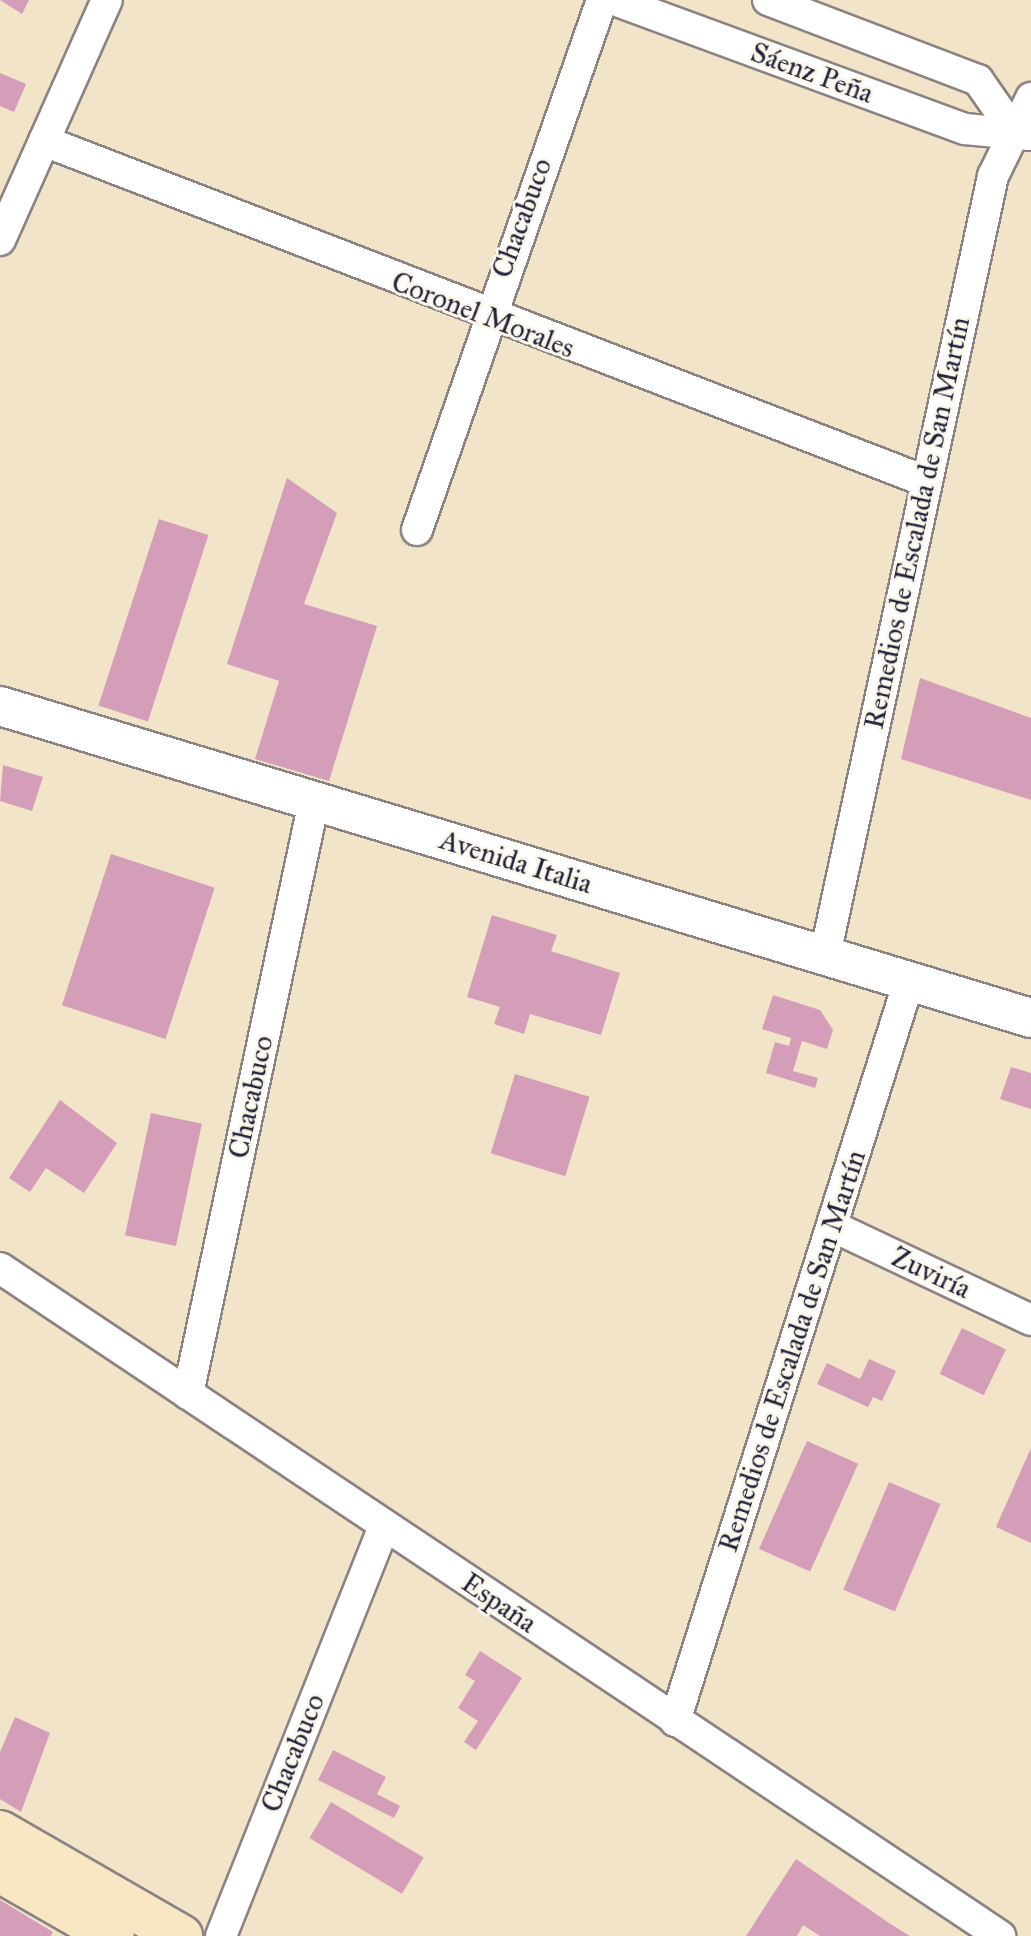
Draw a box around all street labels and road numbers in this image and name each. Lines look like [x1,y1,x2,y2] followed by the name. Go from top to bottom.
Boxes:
[746,35,878,111] street label: Sáenz Peña
[485,154,559,282] street label: Chacabuco
[387,265,579,365] street label: Coronel Morales
[857,314,977,732] street label: Remedios de Escalada de San Martín
[436,823,596,901] street label: Avenida Italia
[222,1033,280,1161] street label: Chacabuco
[711,1146,873,1556] street label: Remedios de Escalada de San Martín
[886,1240,976,1306] street label: Zuviría
[455,1566,543,1640] street label: España
[254,1689,332,1817] street label: Chacabuco

